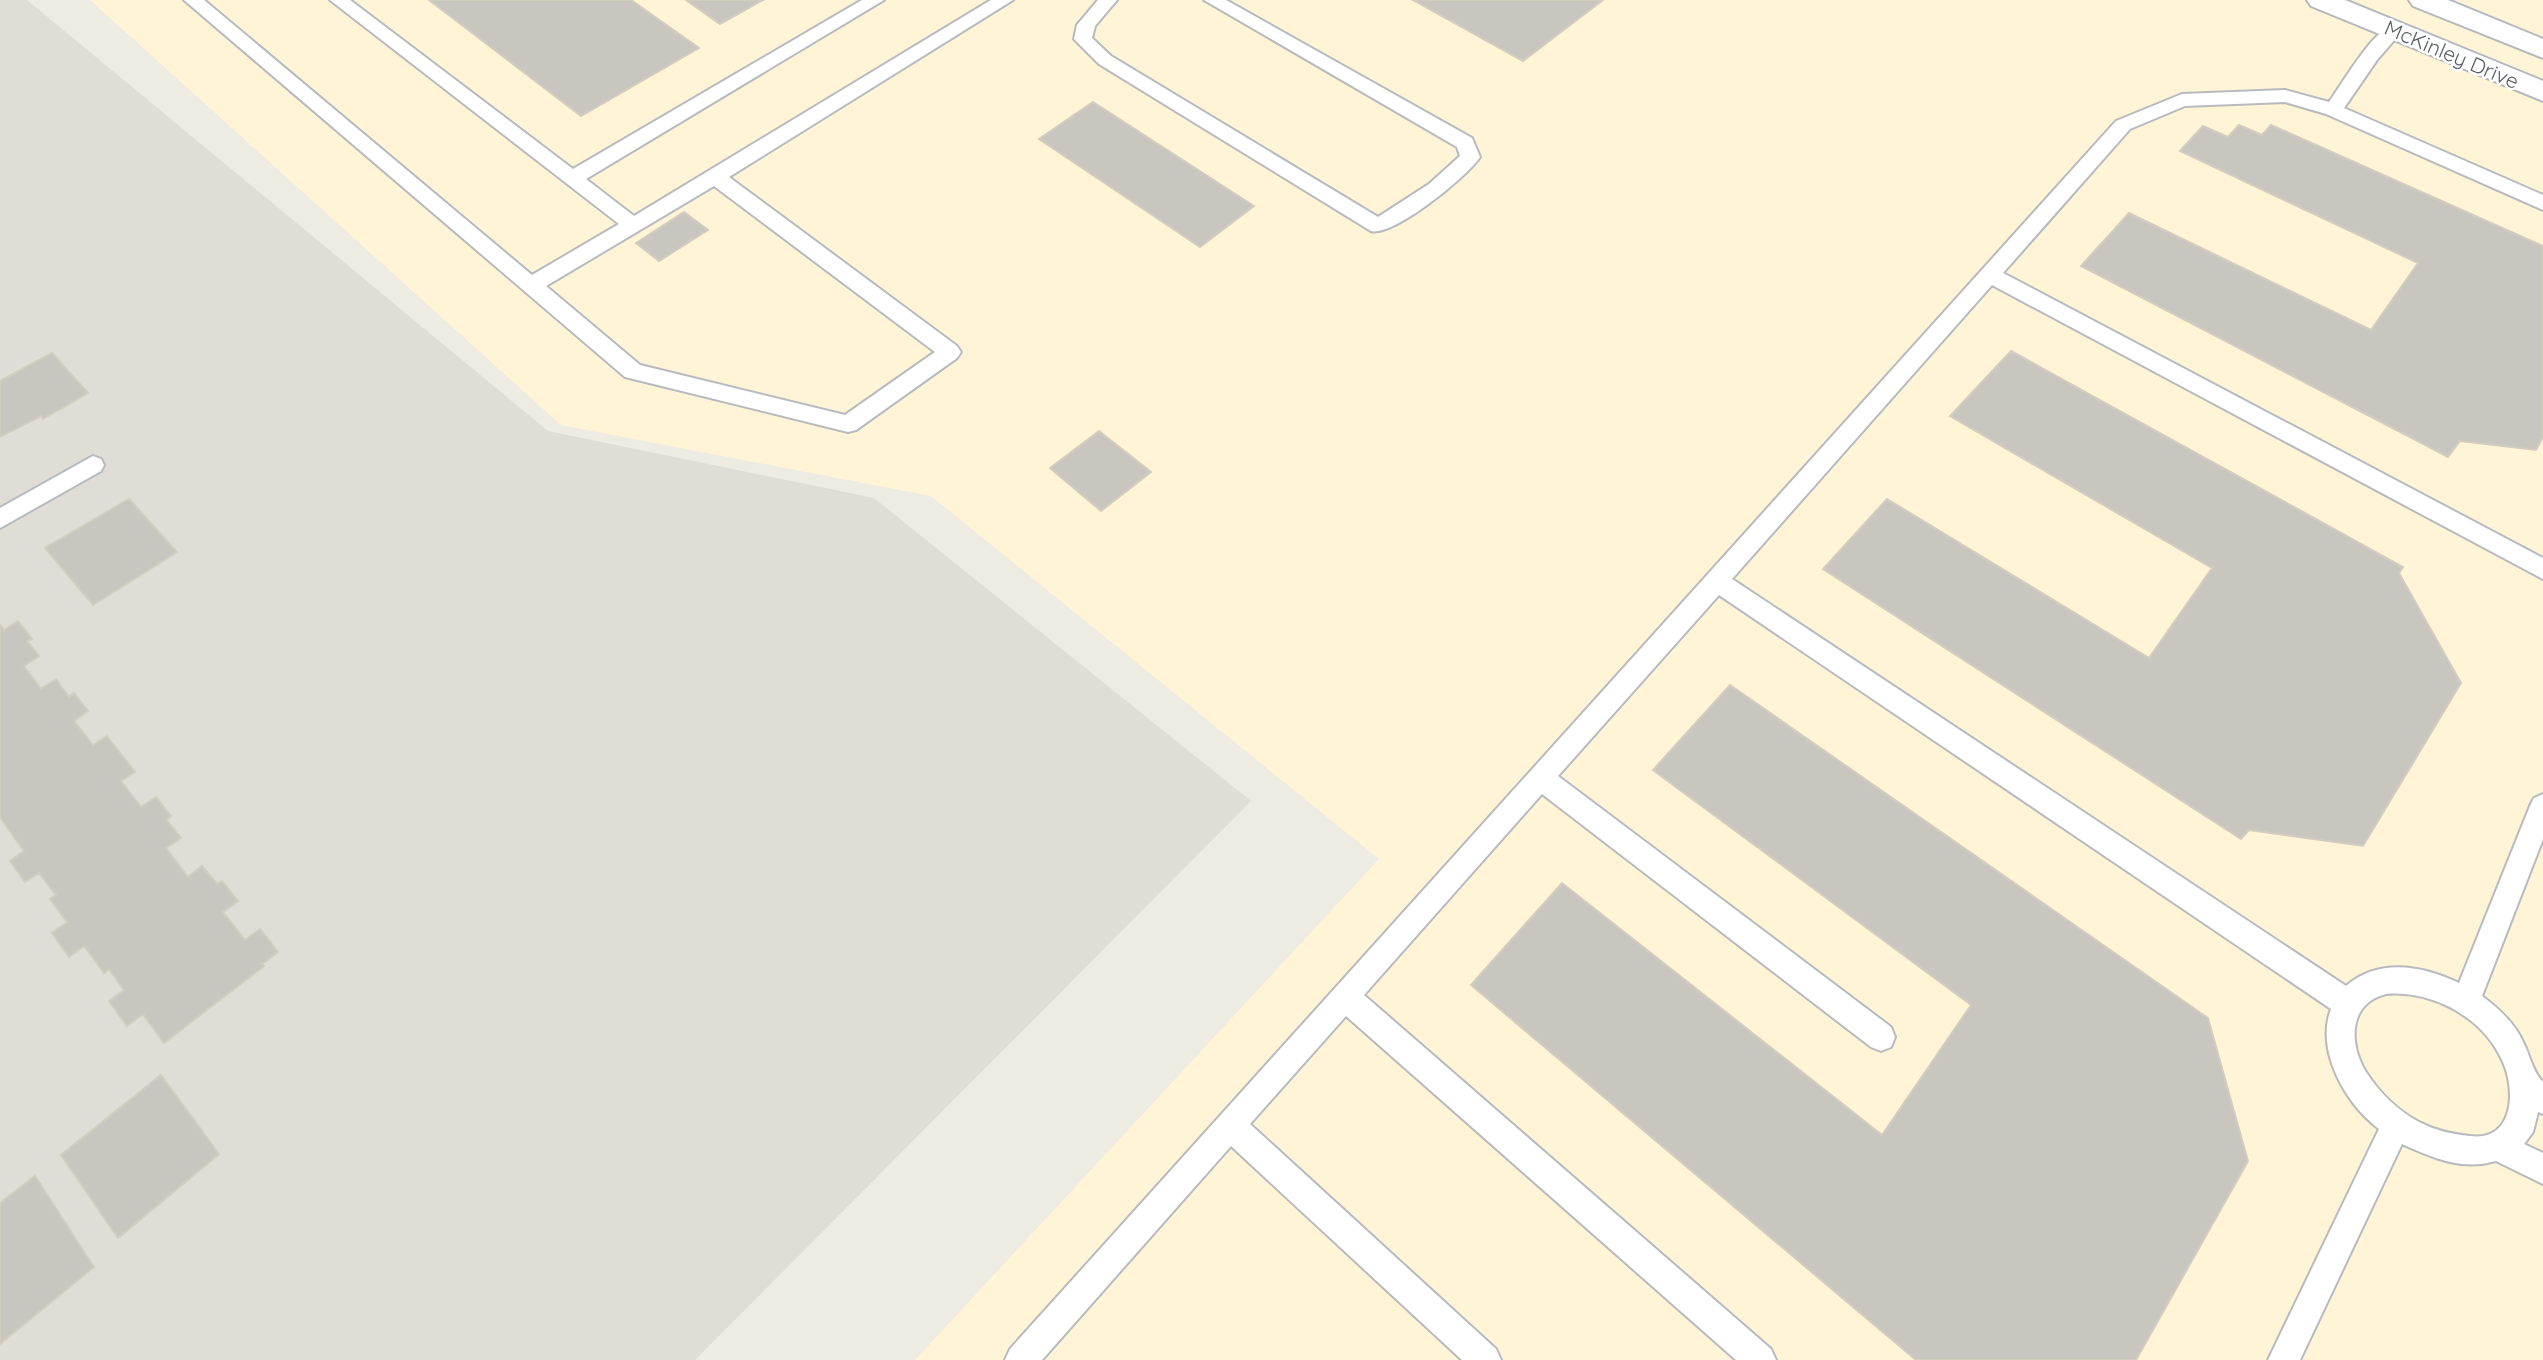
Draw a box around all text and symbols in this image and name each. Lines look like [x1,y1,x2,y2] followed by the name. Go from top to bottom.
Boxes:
[2381,14,2523,94] street label: McKinley Drive

